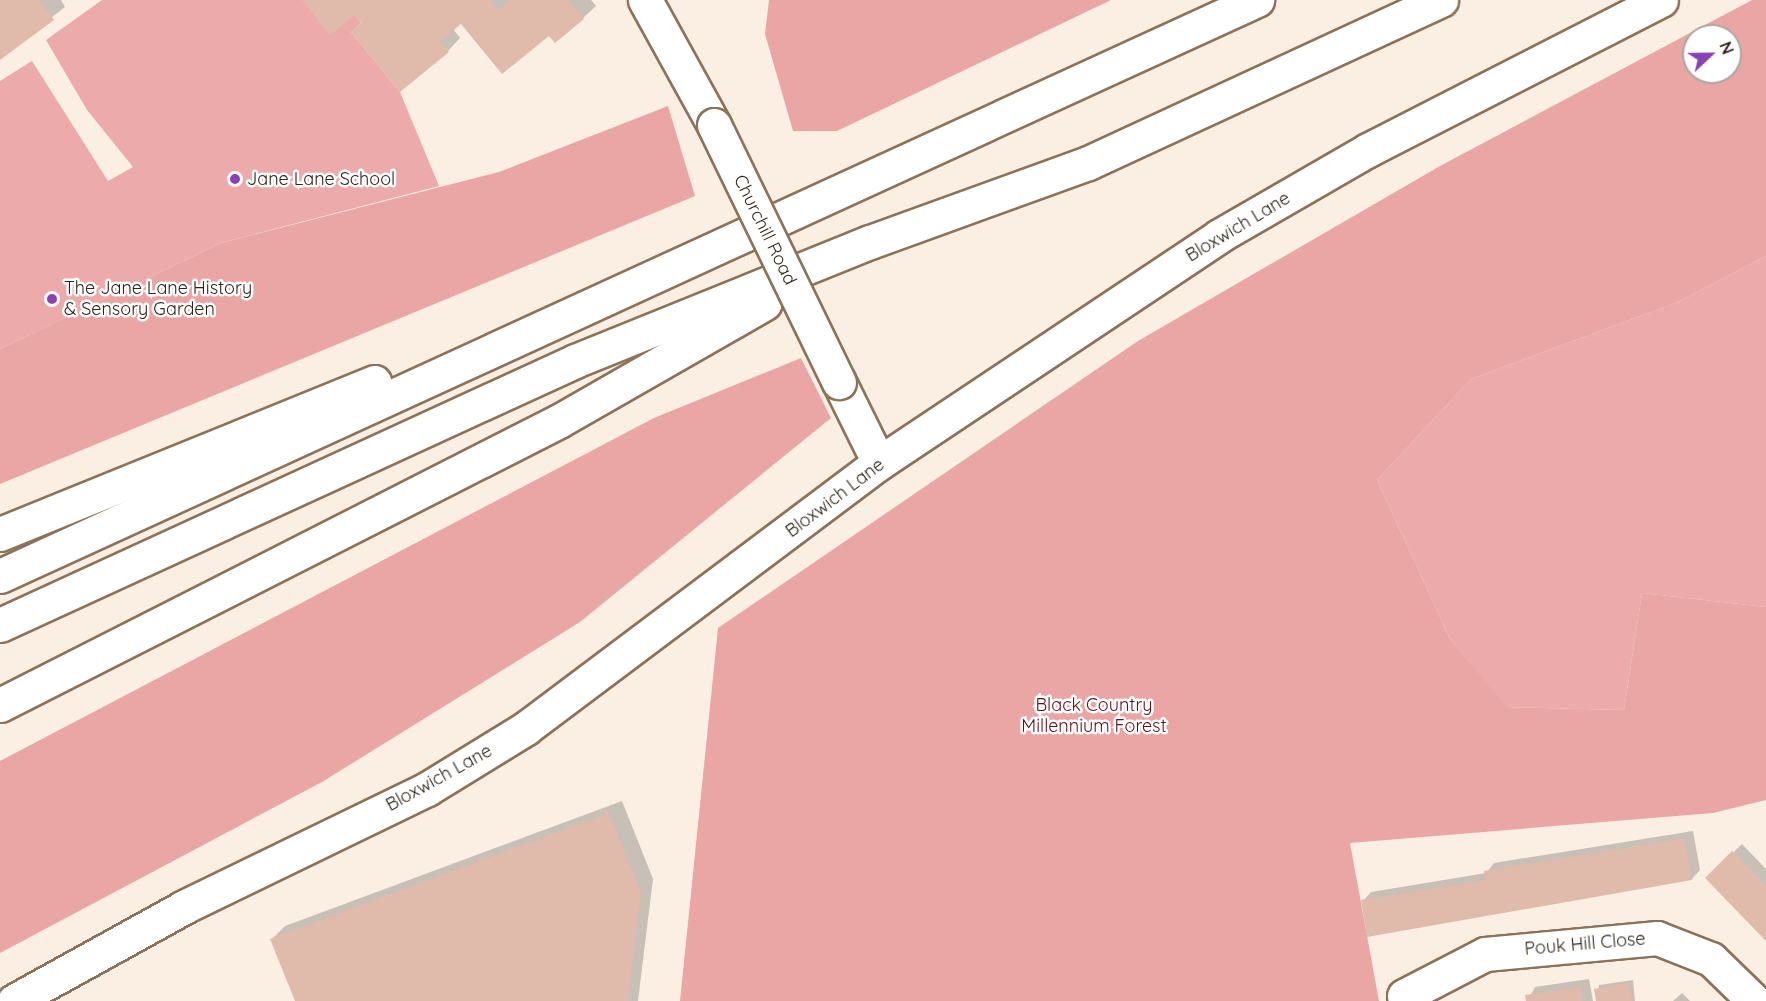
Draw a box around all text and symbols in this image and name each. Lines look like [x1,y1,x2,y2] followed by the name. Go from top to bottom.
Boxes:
[1682,24,1742,84] north arrow
[1715,39,1738,57] text: N
[247,168,395,190] place label: Jane Lane School
[729,171,801,289] street label: Churchill Road
[228,172,242,186] marker: Jane Lane School
[1182,187,1294,267] street label: Bloxwich Lane
[64,278,252,320] place label: The Jane Lane History & Sensory Garden
[45,292,59,306] marker: The Jane Lane History & Sensory Garden
[781,454,889,542] street label: Bloxwich Lane
[1021,695,1167,738] park label: Black Country Millennium Forest
[382,740,496,816] street label: Bloxwich Lane
[1524,928,1646,960] street label: Pouk Hill Close

